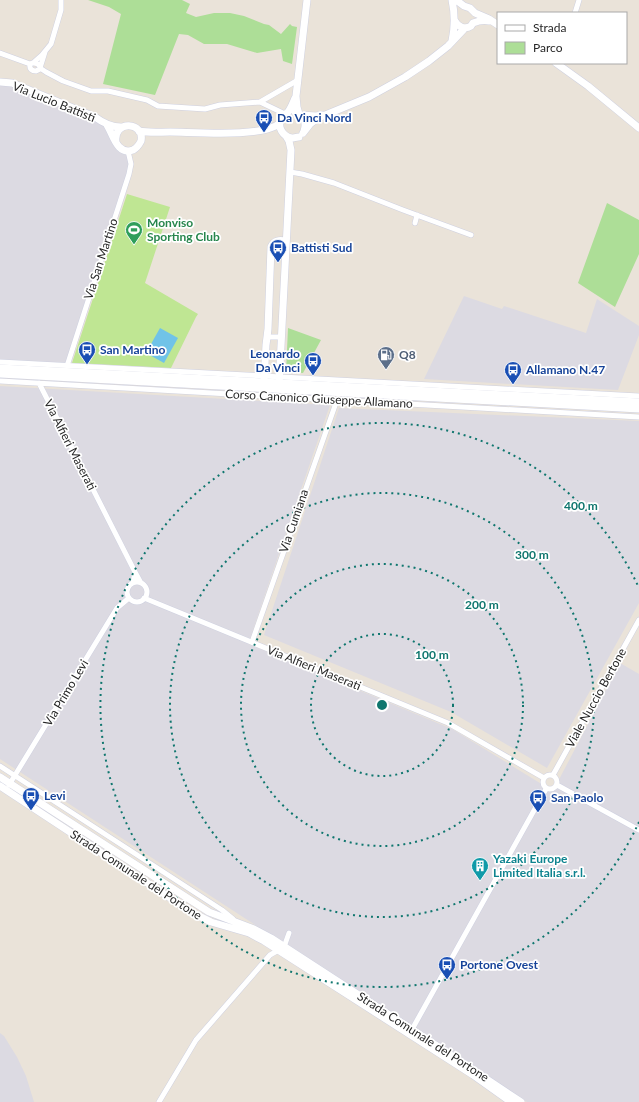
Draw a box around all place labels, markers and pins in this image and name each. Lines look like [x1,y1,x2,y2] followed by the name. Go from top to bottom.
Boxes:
[254,108,274,133] bus stop icon: Da Vinci Nord
[277,110,352,125] place label: Da Vinci Nord
[147,215,220,244] place label: Monviso Sporting Club
[124,220,144,245] sports icon: Monviso Sporting Club
[268,238,288,263] bus stop icon: Battisti Sud
[291,240,353,255] place label: Battisti Sud
[77,340,97,365] bus stop icon: San Martino
[100,342,166,357] place label: San Martino
[376,345,396,370] fuel station icon: Q8
[250,346,300,375] place label: Leonardo Da Vinci
[399,347,416,362] place label: Q8
[303,351,323,376] bus stop icon: Leonardo Da Vinci
[503,360,523,385] bus stop icon: Allamano N.47
[525,362,605,377] place label: Allamano N.47
[375,698,389,712] centre of rings
[21,786,41,811] bus stop icon: Levi
[44,788,66,803] place label: Levi
[528,788,548,813] bus stop icon: San Paolo
[551,790,603,805] place label: San Paolo
[492,851,586,880] place label: Yazaki Europe Limited Italia s.r.l.
[470,856,490,881] building icon: Yazaki Europe Limited Italia s.r.l.
[437,955,457,980] bus stop icon: Portone Ovest
[460,957,538,972] place label: Portone Ovest

